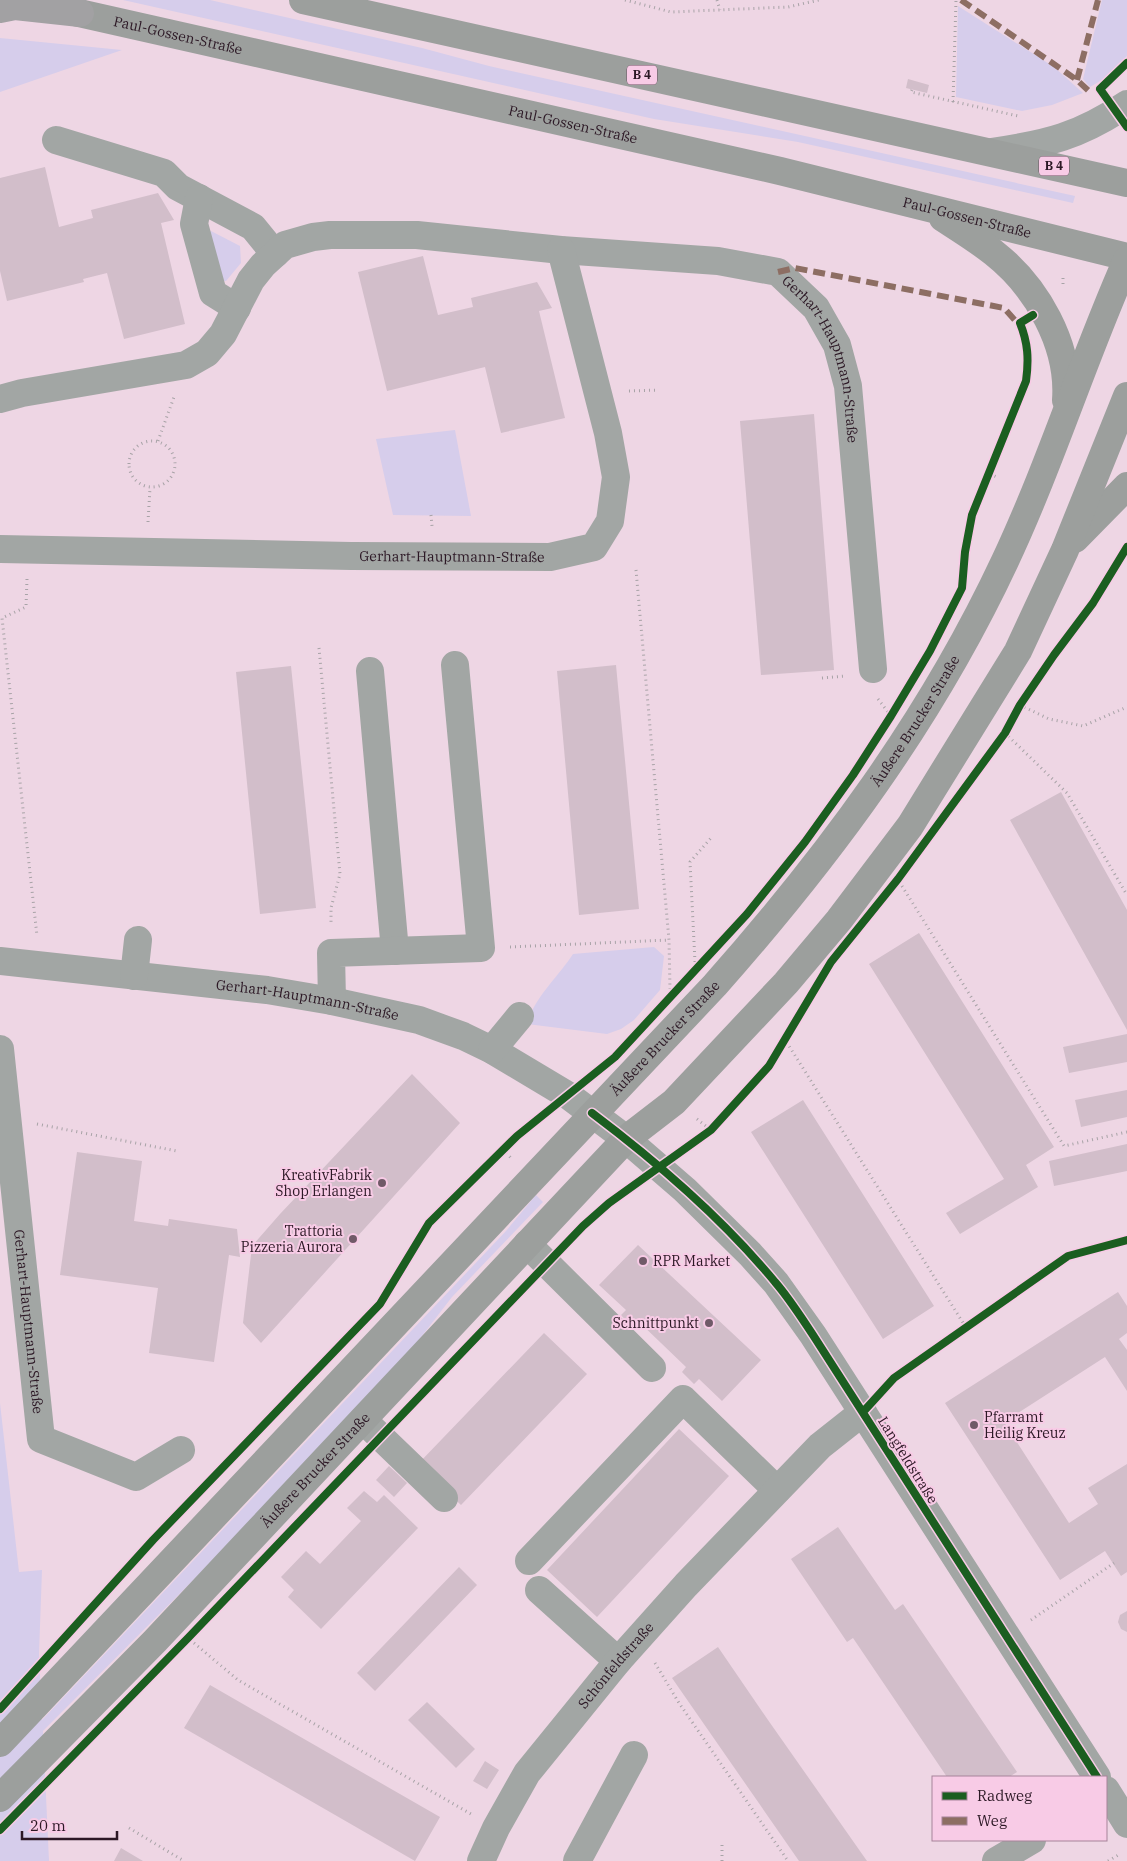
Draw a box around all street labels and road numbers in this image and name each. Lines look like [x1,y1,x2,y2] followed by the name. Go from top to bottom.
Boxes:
[112,12,244,59] street label: Paul-Gossen-Straße
[627,66,657,84] road number: B 4
[507,101,639,148] street label: Paul-Gossen-Straße
[1039,157,1069,176] road number: B 4
[901,193,1033,242] street label: Paul-Gossen-Straße
[778,272,862,443] street label: Gerhart-Hauptmann-Straße
[359,547,545,566] street label: Gerhart-Hauptmann-Straße
[867,652,963,790] street label: Äußere Brucker Straße
[215,976,400,1024] street label: Gerhart-Hauptmann-Straße
[606,977,724,1099] street label: Äußere Brucker Straße
[10,1228,47,1415] street label: Gerhart-Hauptmann-Straße
[257,1409,374,1532] street label: Äußere Brucker Straße
[874,1413,942,1507] street label: Langfeldstraße
[574,1618,658,1712] street label: Schönfeldstraße

